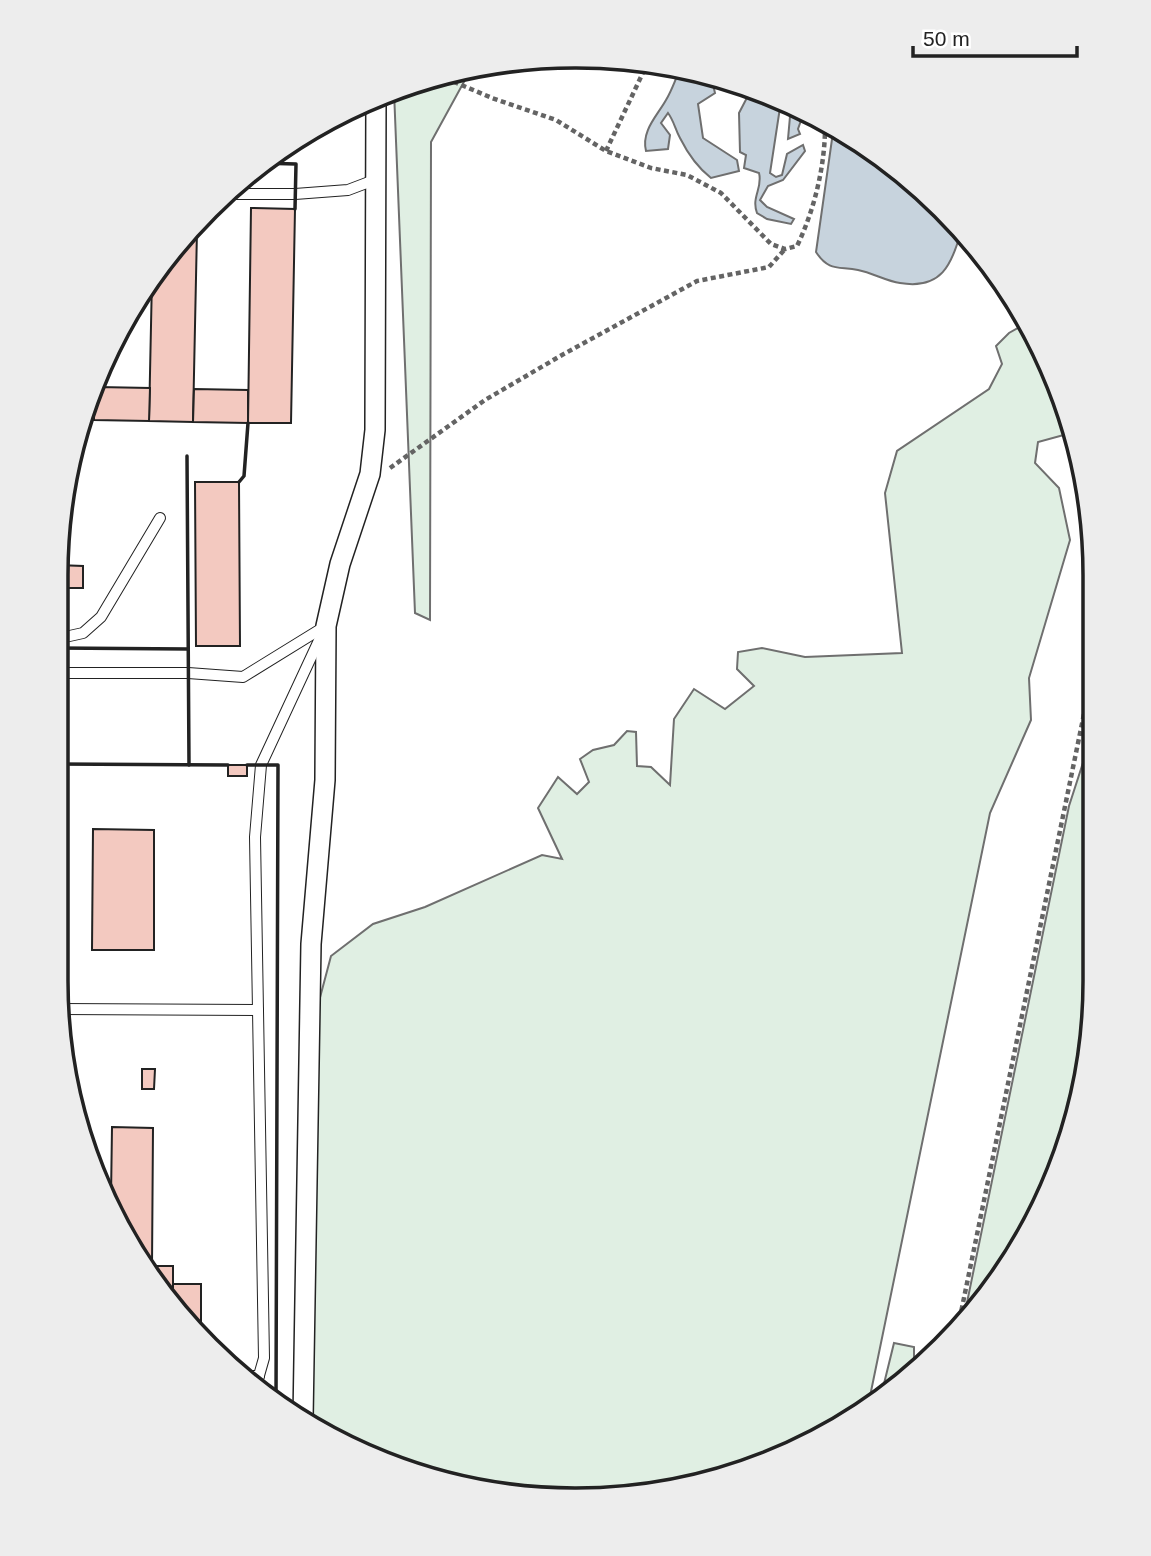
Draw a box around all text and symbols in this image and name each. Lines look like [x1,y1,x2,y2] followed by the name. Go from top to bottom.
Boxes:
[913,14,1078,58] scale bar
[923,27,970,50] text: 50 m

